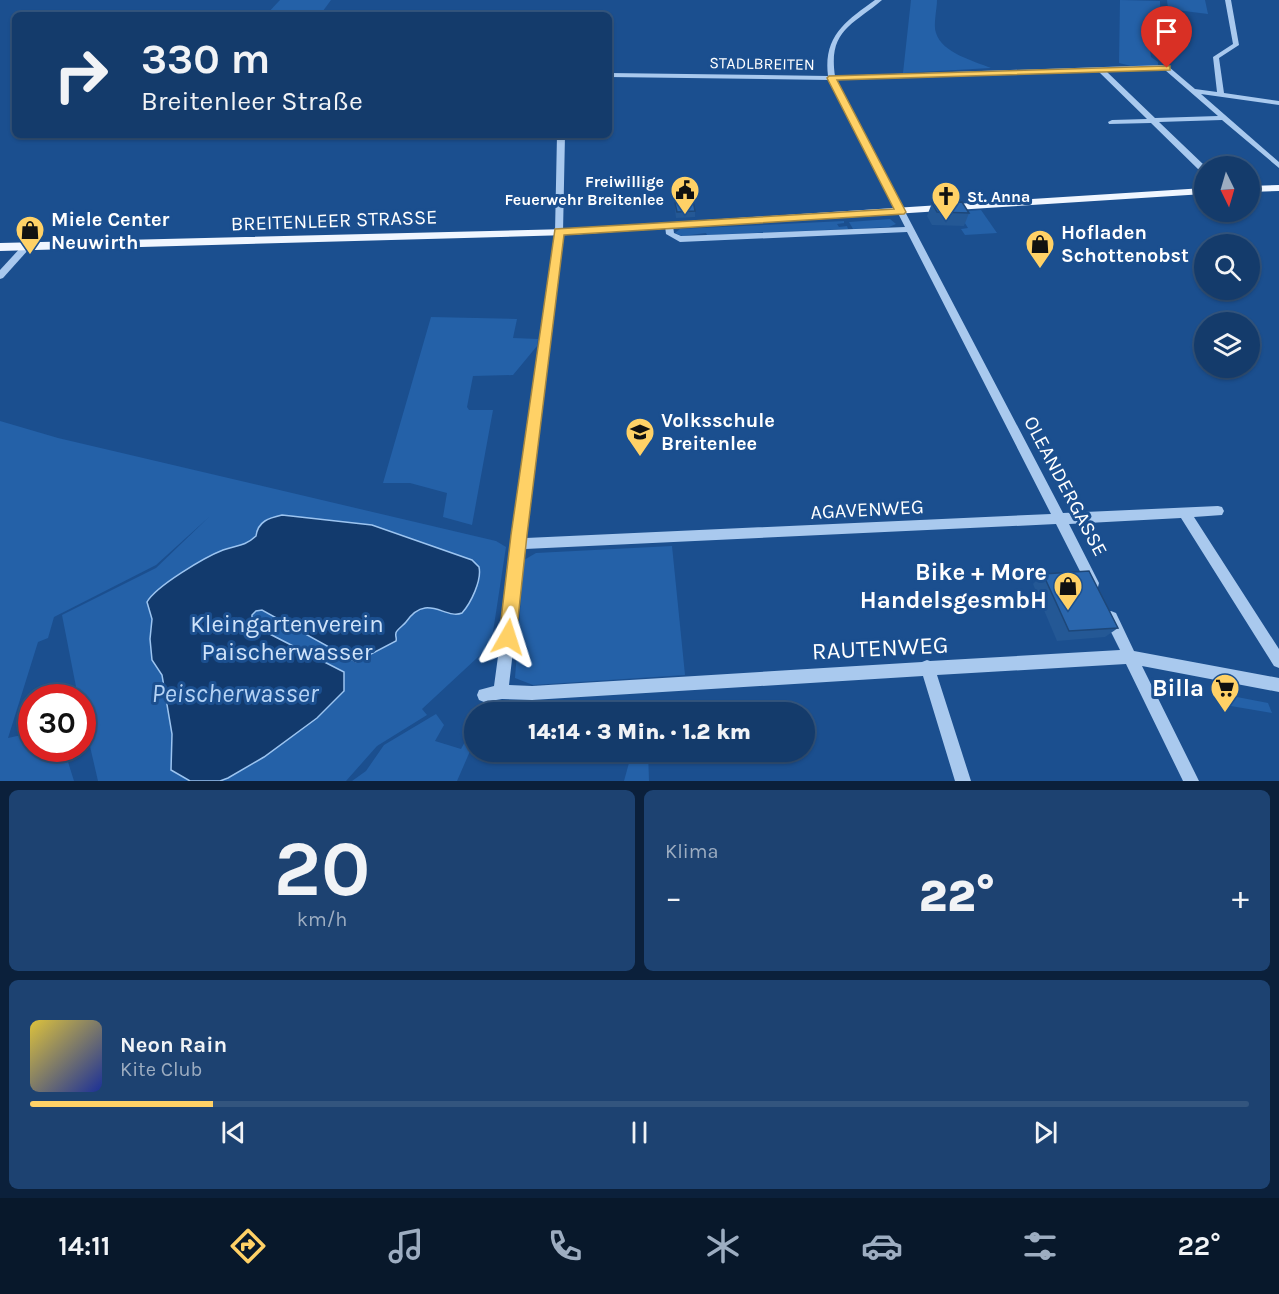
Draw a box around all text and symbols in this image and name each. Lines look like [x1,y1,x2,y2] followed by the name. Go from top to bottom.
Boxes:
[1141,6,1192,68] pin
[1150,15,1183,48] icon: arrive
[141,34,270,84] text: 330 m
[42,36,120,114] icon: right
[709,53,815,74] street label: STADLBREITEN
[141,85,363,117] text: Breitenleer Straße
[1194,156,1260,222] north arrow
[1194,156,1260,378] map controls
[505,172,664,209] place label: Freiwillige Feuerwehr Breitenlee
[669,174,701,216] public building icon: Freiwillige Feuerwehr Breitenlee
[930,180,962,222] church icon: St. Anna
[967,187,1030,206] place label: St. Anna
[230,205,438,236] street label: BREITENLEER STRASSE
[51,208,170,254] place label: Miele Center Neuwirth
[14,214,46,256] shop icon: Miele Center Neuwirth
[1061,221,1189,267] place label: Hofladen Schottenobst
[1024,228,1056,270] shop icon: Hofladen Schottenobst
[1194,234,1260,300] button: search
[1194,312,1260,378] button: layers
[661,409,775,455] place label: Volksschule Breitenlee
[1019,412,1112,560] street label: OLEANDERGASSE
[624,416,656,458] school or university icon: Volksschule Breitenlee
[810,495,924,524] street label: AGAVENWEG
[860,558,1047,614] place label: Bike + More HandelsgesmbH
[1052,570,1084,612] shop icon: Bike + More HandelsgesmbH
[476,605,540,669] position arrow
[190,610,384,666] park label: Kleingartenverein Paischerwasser
[811,630,949,666] street label: RAUTENWEG
[1209,672,1241,714] supermarket icon: Billa
[1152,674,1204,702] place label: Billa
[151,678,320,709] water label: Peischerwasser
[18,684,96,762] speed limit sign: 30
[528,719,751,745] text: 14:14 · 3 Min. · 1.2 km
[274,823,370,915] text: 20
[665,840,718,863] text: Klima
[919,870,995,922] text: 22°
[665,878,682,916] text: −
[1232,878,1249,916] text: +
[297,908,347,931] text: km/h
[120,1032,227,1058] text: Neon Rain
[120,1058,202,1081] text: Kite Club
[217,1116,250,1149] icon: previous
[623,1116,656,1149] icon: pause
[1029,1116,1062,1149] icon: next
[227,1225,269,1267] icon: directions
[385,1225,427,1267] icon: music
[544,1225,586,1267] icon: phone
[702,1225,744,1267] icon: climate
[861,1225,903,1267] icon: car
[1019,1225,1061,1267] icon: filters
[58,1230,110,1262] text: 14:11
[1178,1230,1221,1262] text: 22°

